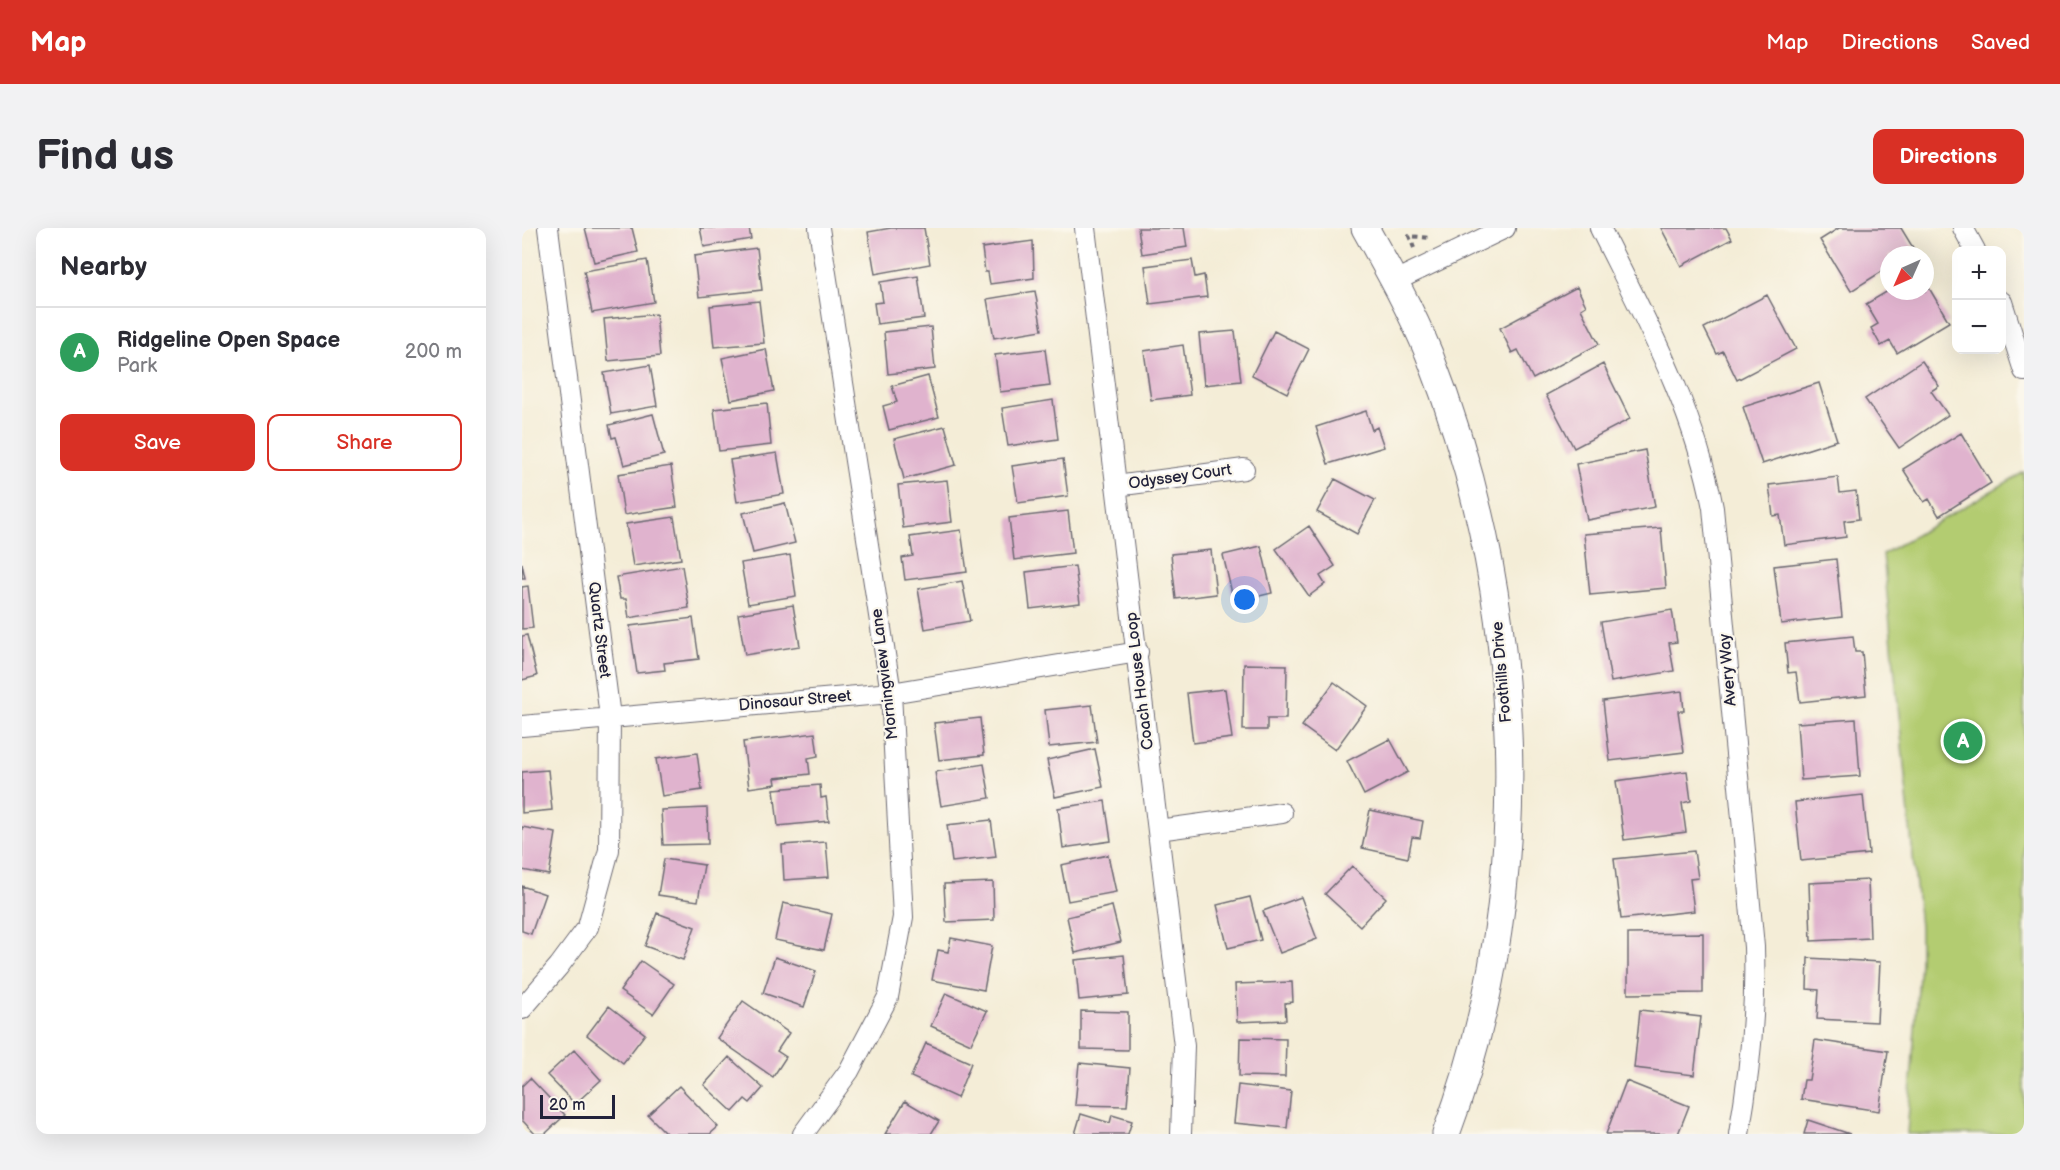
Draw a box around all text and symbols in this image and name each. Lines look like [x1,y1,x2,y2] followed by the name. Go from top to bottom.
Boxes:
[30,26,86,59] text: Map
[1766,30,1809,55] text: Map
[1842,30,1938,55] text: Directions
[1971,30,2030,55] text: Saved
[1873,129,2024,184] button: Directions
[36,131,174,182] text: Find us
[1880,246,1934,300] north arrow
[1952,246,2006,354] map controls
[1952,246,2006,300] button: +
[60,252,147,283] text: Nearby
[1952,300,2006,354] button: −
[117,327,340,354] text: Ridgeline Open Space
[73,340,86,364] text: A
[405,340,462,364] text: 200 m
[117,354,157,378] text: Park
[60,414,255,471] button: Save
[267,414,462,471] button: Share
[1127,460,1233,494] street label: Odyssey Court
[584,581,614,679] street label: Quartz Street
[1230,585,1259,614] your location
[867,607,902,741] street label: Morningview Lane
[1122,611,1158,751] street label: Coach House Loop
[1488,620,1516,723] street label: Foothills Drive
[1715,632,1741,707] street label: Avery Way
[738,687,852,715] street label: Dinosaur Street
[1944,718,1982,764] pin: A
[540,1092,615,1120] scale bar
[549,1096,585,1115] text: 20 m

